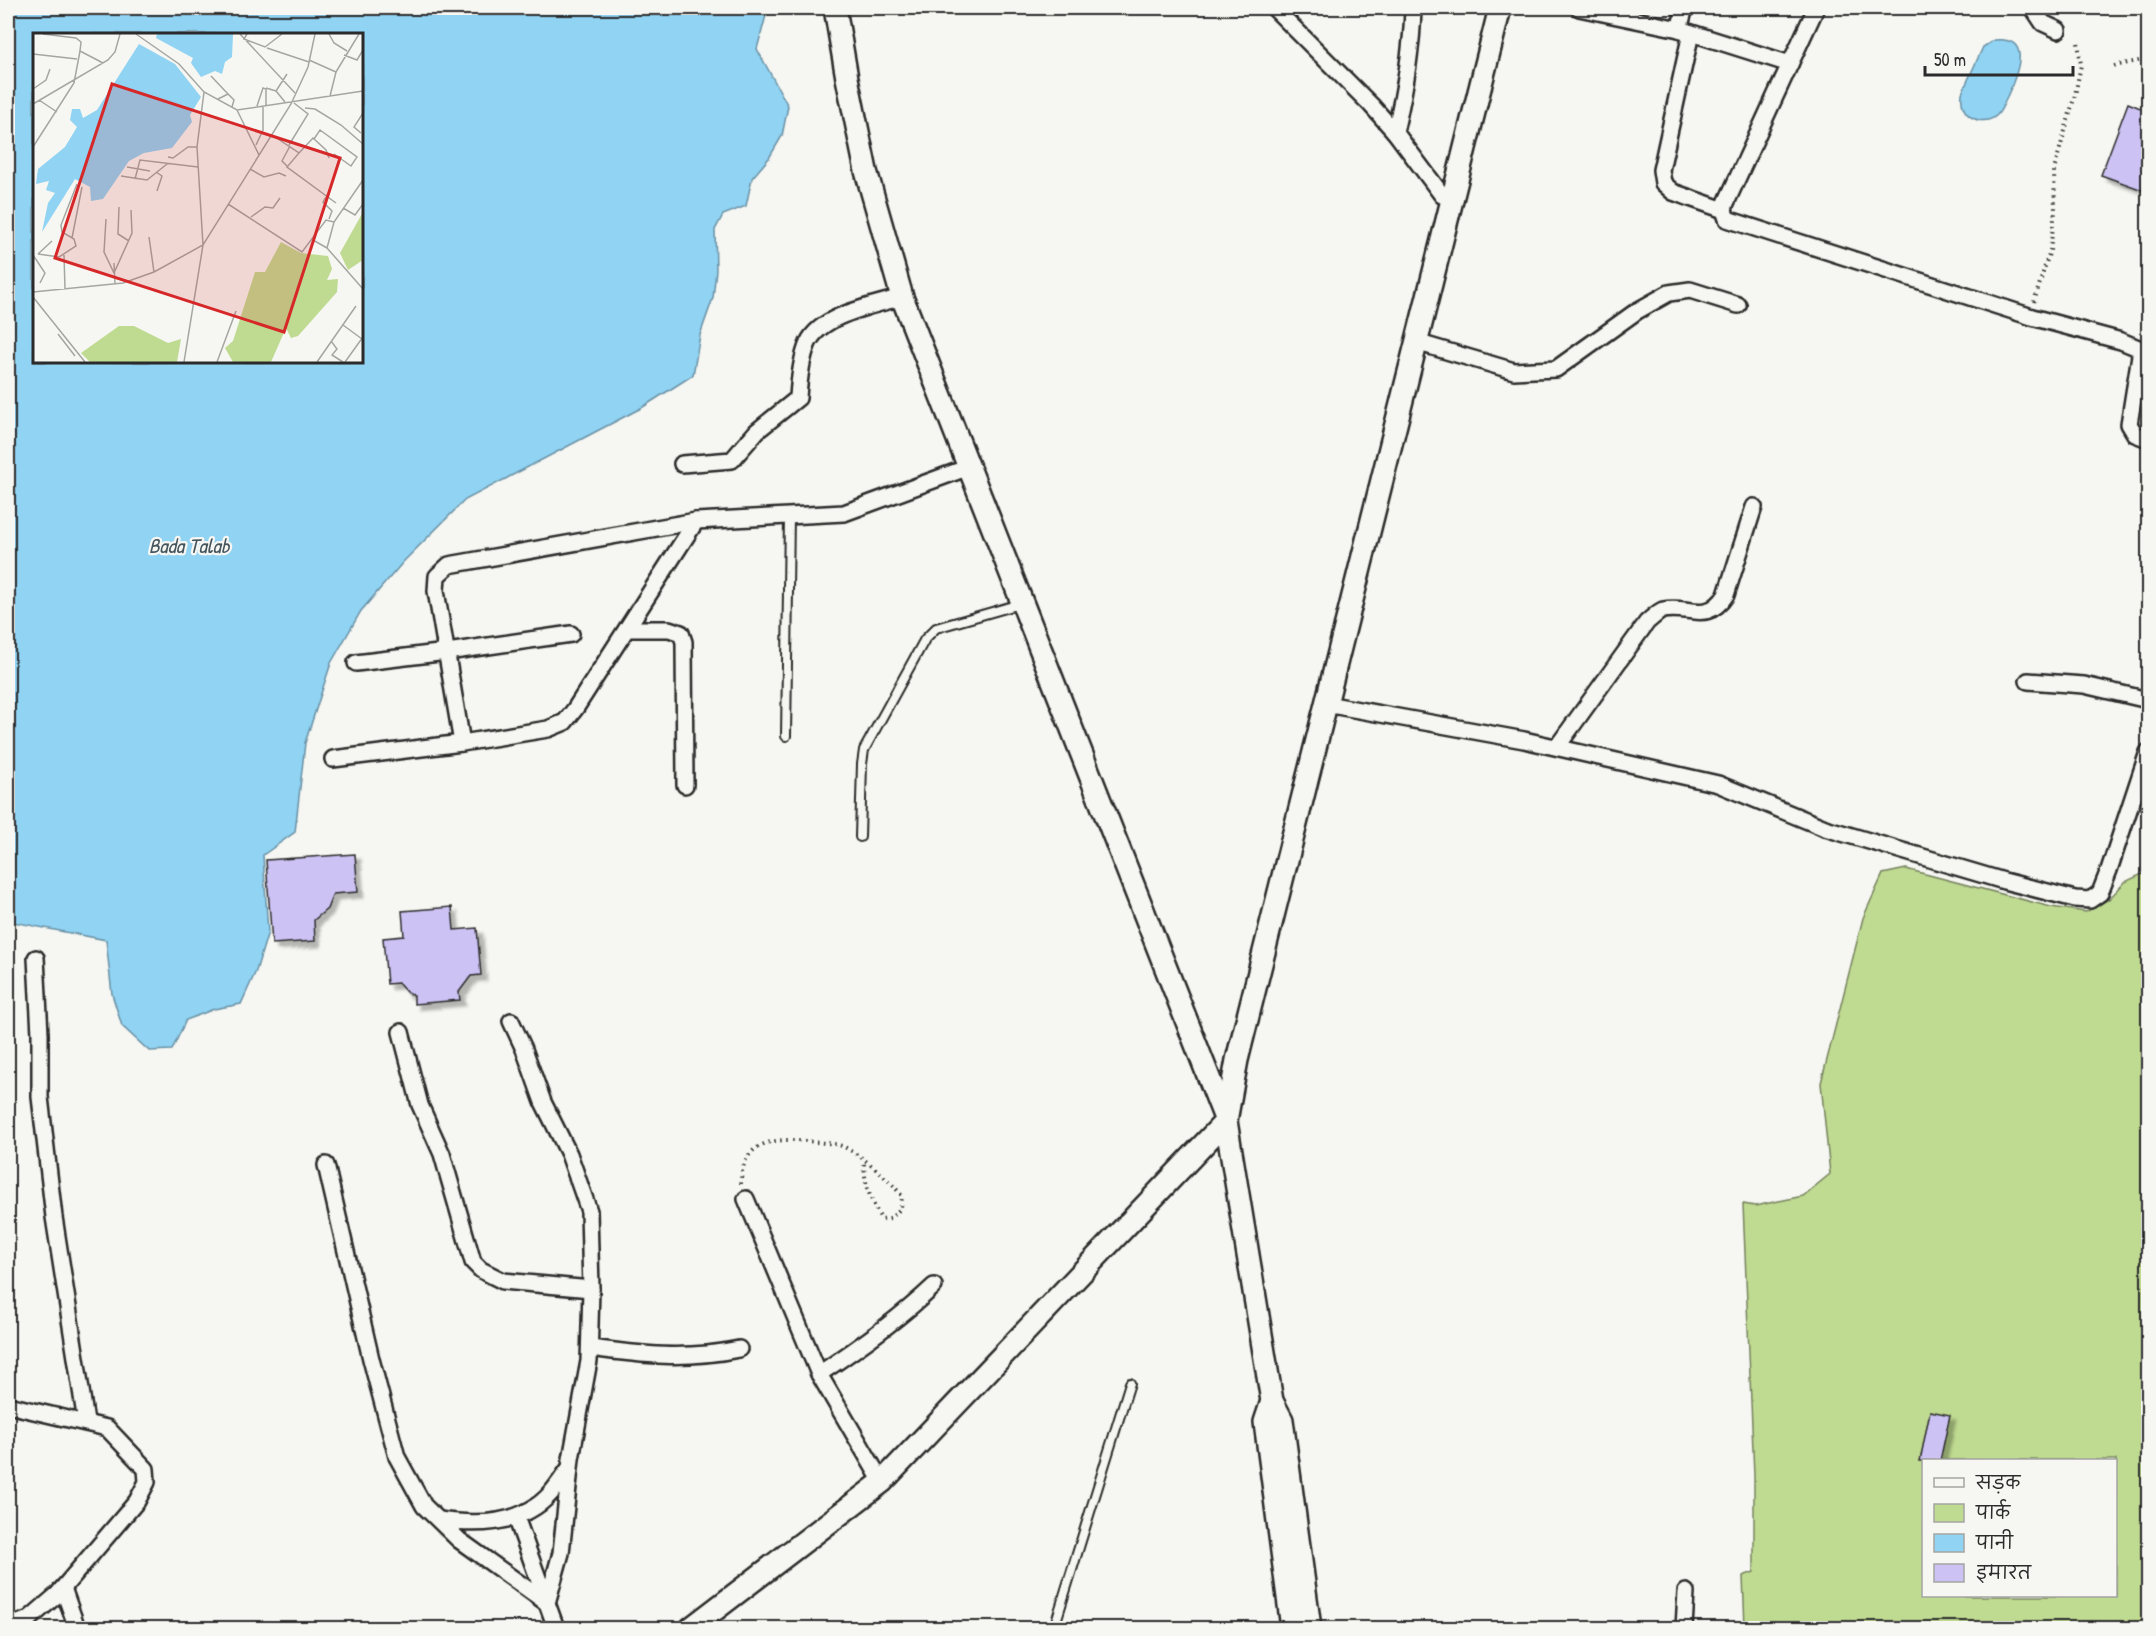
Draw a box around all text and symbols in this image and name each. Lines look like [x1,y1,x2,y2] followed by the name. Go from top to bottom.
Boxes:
[33,33,363,363] inset map
[1925,39,2074,77] scale bar
[1934,47,1966,72] text: 50 m
[149,531,231,560] water label: Bada Talab
[1922,1459,2117,1597] legend
[1975,1470,2021,1495] text: सड़क
[1975,1499,2011,1525] text: पार्क
[1975,1529,2014,1555] text: पानी
[1976,1560,2032,1585] text: इमारत

